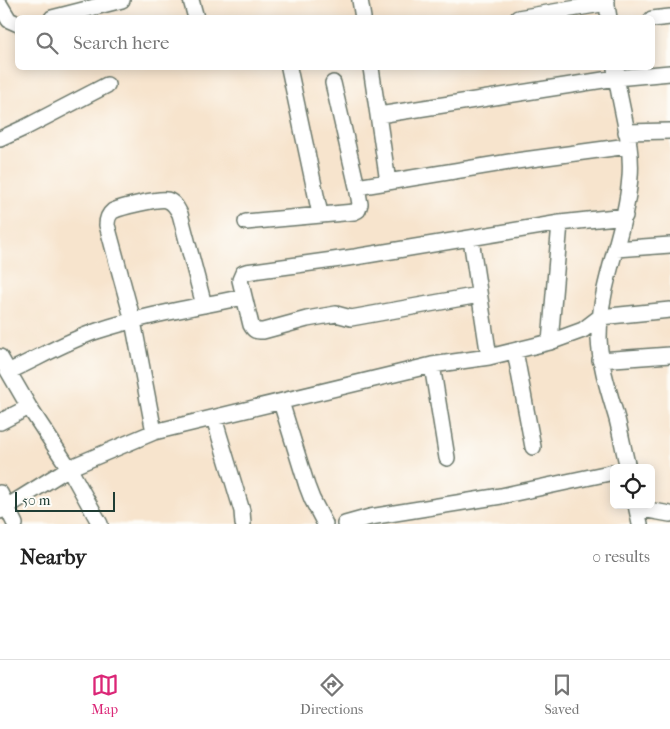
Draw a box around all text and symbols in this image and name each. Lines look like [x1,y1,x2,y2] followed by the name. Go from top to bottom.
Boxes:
[15,15,655,70] search box
[33,29,61,57] icon: search
[73,32,169,54] text: Search here
[610,464,655,509] map controls
[610,464,655,509] button: locate
[15,489,115,512] scale bar
[22,492,50,509] text: 50 m
[20,545,86,569] text: Nearby
[592,547,650,566] text: 0 results
[91,671,119,718] tab: Map
[300,671,363,718] tab: Directions
[545,671,579,718] tab: Saved

